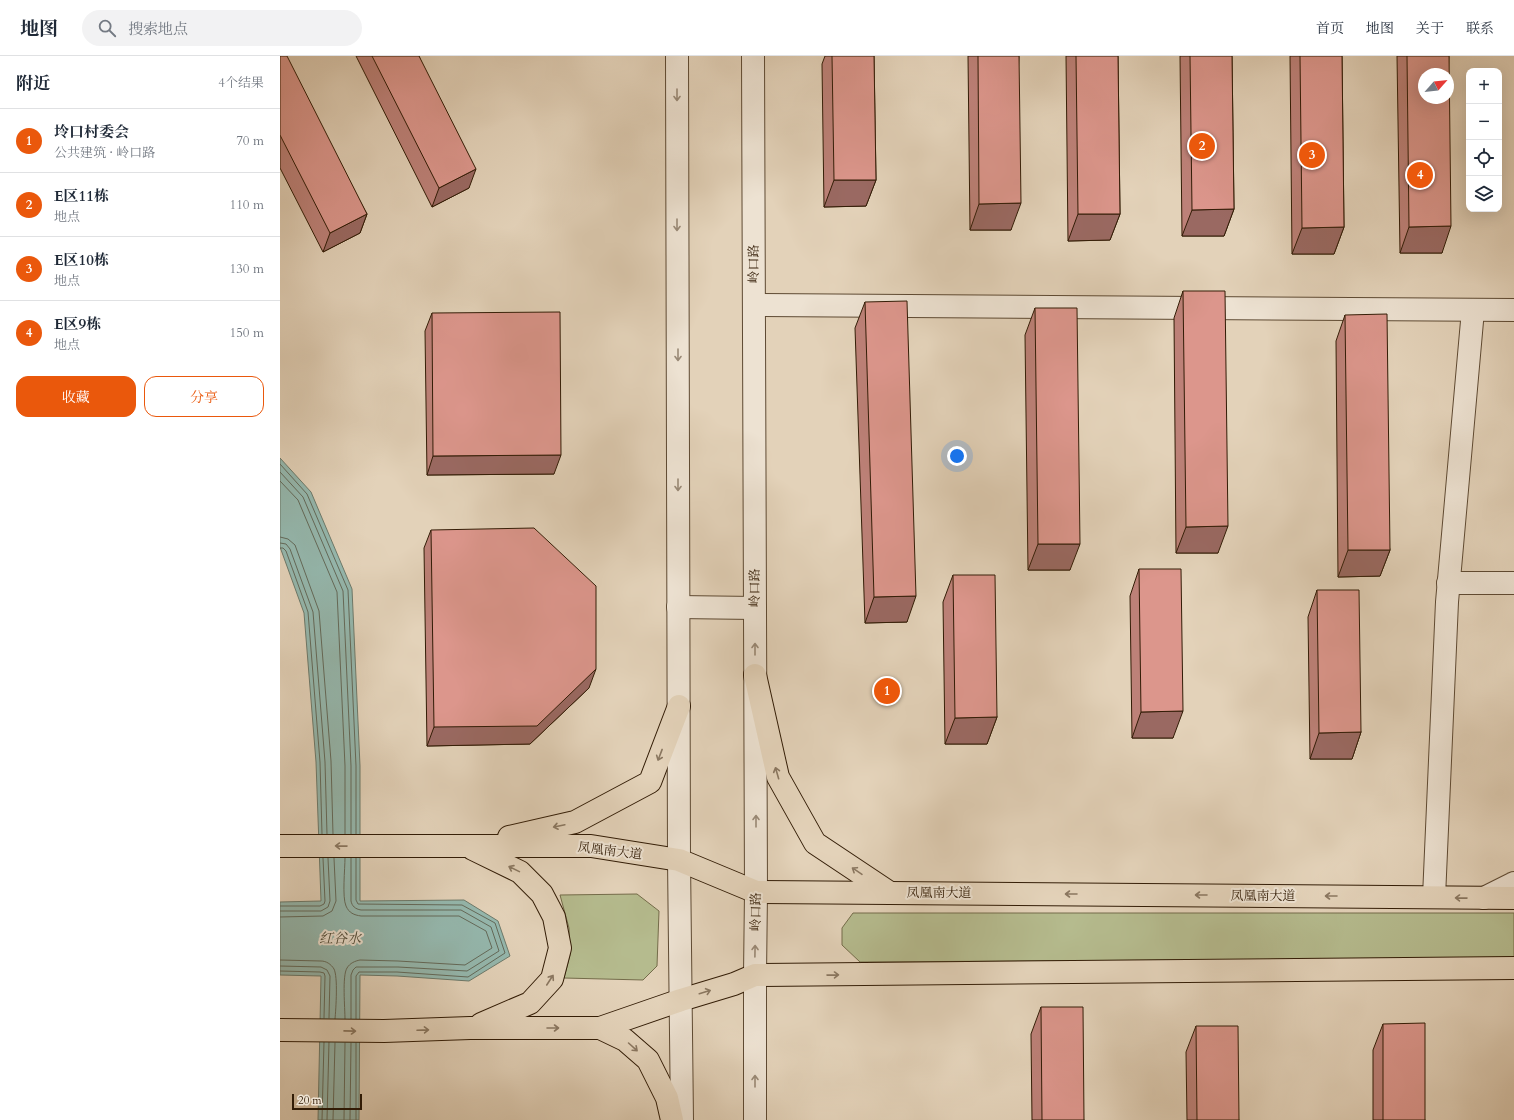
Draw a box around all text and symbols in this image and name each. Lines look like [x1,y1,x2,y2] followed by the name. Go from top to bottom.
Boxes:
[82,10,362,46] search box
[20,16,58,42] text: 地图
[96,17,118,39] icon: search
[128,19,188,39] text: 搜索地点
[1316,19,1344,38] text: 首页
[1366,19,1394,38] text: 地图
[1416,19,1444,38] text: 关于
[1466,19,1494,38] text: 联系
[1418,68,1454,104] north arrow
[1466,68,1502,212] map controls
[1466,68,1502,104] button: +
[16,72,50,95] text: 附近
[218,74,264,92] text: 4个结果
[673,88,681,101] one-way arrow
[1466,104,1502,140] button: −
[54,122,129,142] text: 坽口村委会
[1189,131,1215,161] pin: 2
[26,132,32,150] text: 1
[236,132,264,150] text: 70 m
[1299,140,1325,170] pin: 3
[1466,140,1502,176] button: locate
[54,144,155,162] text: 公共建筑 · 岭口路
[1407,160,1433,190] pin: 4
[1466,176,1502,212] button: layers
[54,186,109,206] text: E区11栋
[26,196,32,214] text: 2
[230,196,264,214] text: 110 m
[54,208,80,226] text: 地点
[673,218,681,231] one-way arrow
[745,244,763,284] street label: 岭口路
[54,250,109,270] text: E区10栋
[26,260,32,278] text: 3
[230,260,264,278] text: 130 m
[54,272,80,290] text: 地点
[54,314,101,334] text: E区9栋
[26,324,32,342] text: 4
[230,324,264,342] text: 150 m
[54,336,80,354] text: 地点
[674,348,682,361] one-way arrow
[16,376,136,417] button: 收藏
[144,376,264,417] button: 分享
[947,446,967,466] your location
[674,478,682,491] one-way arrow
[746,568,764,608] street label: 岭口路
[751,643,759,656] one-way arrow
[874,676,900,706] pin: 1
[655,749,663,761] one-way arrow
[773,767,780,780] one-way arrow
[752,815,760,828] one-way arrow
[553,823,566,831] one-way arrow
[577,838,643,864] street label: 凤凰南大道
[335,843,348,850] one-way arrow
[508,865,520,872] one-way arrow
[852,867,863,875] one-way arrow
[906,884,972,902] street label: 凤凰南大道
[1230,887,1296,905] street label: 凤凰南大道
[1065,890,1078,898] one-way arrow
[1195,891,1208,899] one-way arrow
[747,892,765,932] street label: 岭口路
[1325,892,1338,900] one-way arrow
[1455,894,1468,901] one-way arrow
[319,929,363,948] water label: 红谷水
[751,945,759,958] one-way arrow
[826,971,839,978] one-way arrow
[545,975,554,986] one-way arrow
[699,988,712,995] one-way arrow
[546,1024,559,1032] one-way arrow
[416,1026,429,1034] one-way arrow
[343,1027,356,1035] one-way arrow
[628,1043,639,1052] one-way arrow
[751,1075,759,1088] one-way arrow
[292,1092,362,1111] scale bar
[298,1093,322,1108] text: 20 m

